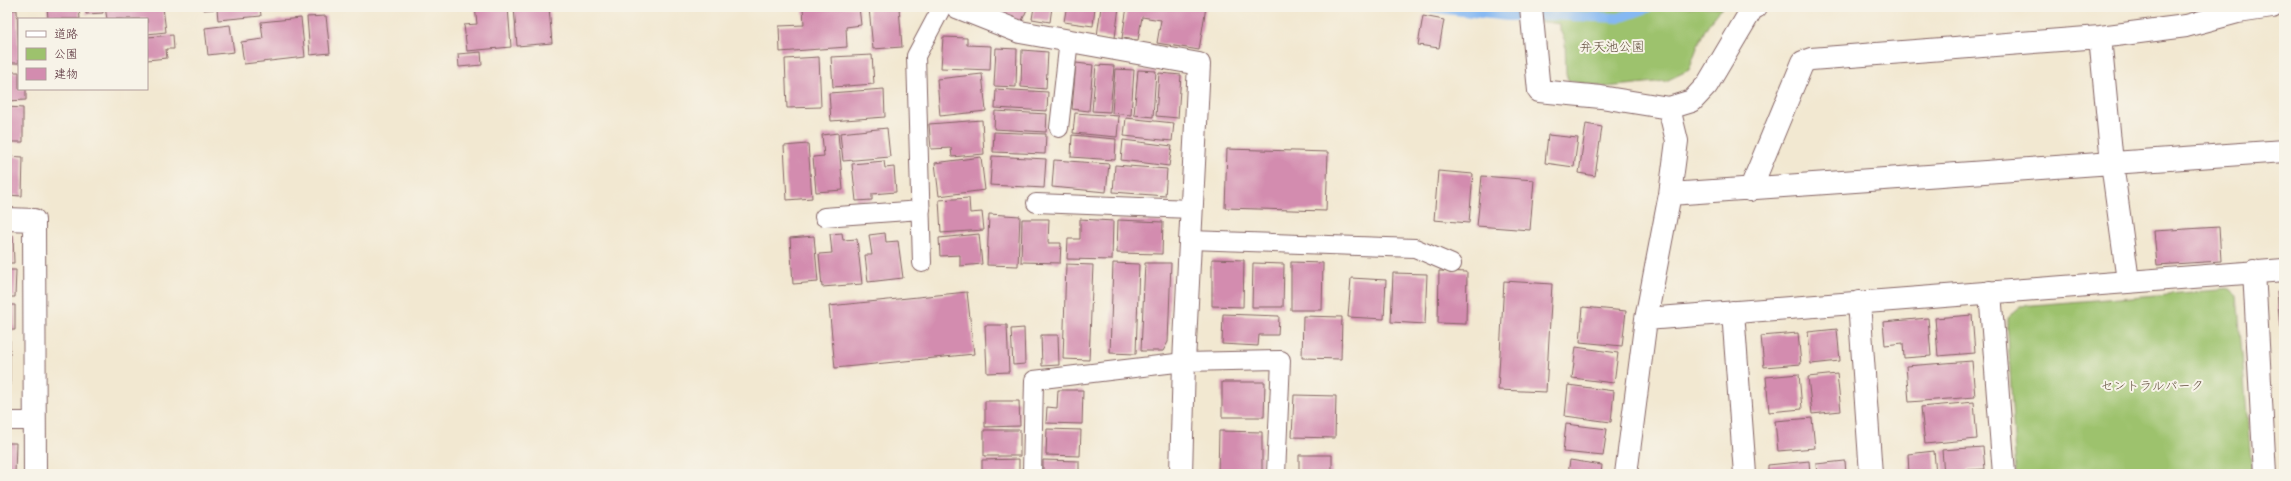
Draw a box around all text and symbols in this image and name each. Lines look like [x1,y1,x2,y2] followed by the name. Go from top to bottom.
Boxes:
[18,18,148,90] legend
[54,28,78,43] text: 道路
[1579,40,1645,56] park label: 弁天池公園
[54,48,78,63] text: 公園
[54,68,78,83] text: 建物
[2100,380,2204,395] park label: セントラルパーク

